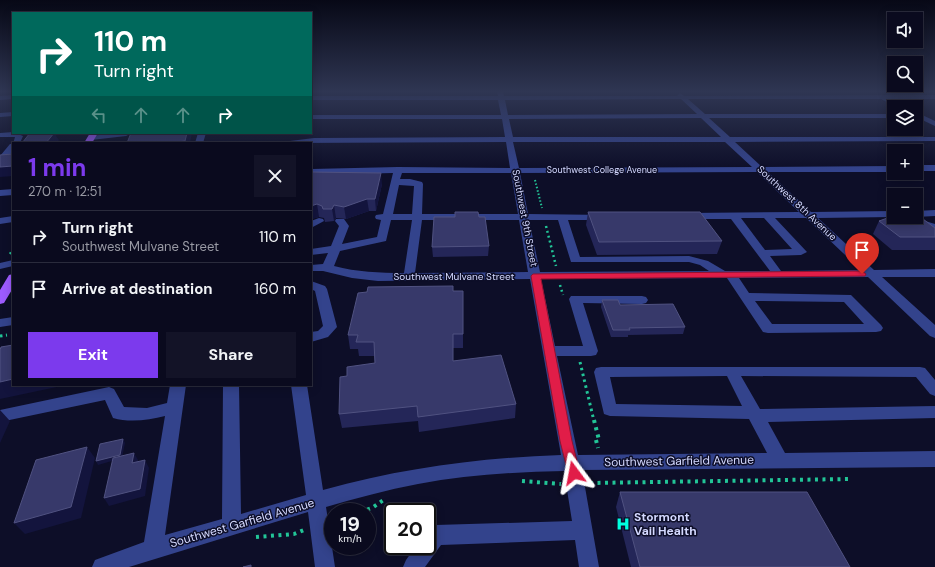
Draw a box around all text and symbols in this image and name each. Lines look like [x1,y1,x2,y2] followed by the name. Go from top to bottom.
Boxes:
[887,12,923,224] map controls
[887,12,923,48] button: sound
[94,23,167,60] text: 110 m
[28,28,80,80] icon: right
[887,56,923,92] button: search
[94,59,174,83] text: Turn right
[887,100,923,136] button: layers
[88,104,110,126] icon: left
[130,104,152,126] icon: ahead
[172,104,194,126] icon: ahead
[214,104,236,126] icon: right
[887,144,923,180] button: +
[28,152,86,183] text: 1 min
[254,155,296,197] button: close
[755,163,840,243] street label: Southwest 8th Avenue
[547,164,657,176] street label: Southwest College Avenue
[509,168,541,268] street label: Southwest 9th Street
[28,183,102,200] text: 270 m · 12:51
[887,188,923,224] button: −
[62,218,133,238] text: Turn right
[28,226,50,248] icon: right
[259,227,296,247] text: 110 m
[845,233,879,274] pin
[62,238,219,255] text: Southwest Mulvane Street
[851,239,873,261] icon: arrive
[394,270,515,283] street label: Southwest Mulvane Street
[28,278,50,300] icon: arrive
[62,279,213,299] text: Arrive at destination
[254,279,296,299] text: 160 m
[28,332,158,378] button: Exit
[166,332,296,378] button: Share
[553,452,595,494] position arrow
[604,452,754,470] street label: Southwest Garfield Avenue
[168,495,316,551] street label: Southwest Garfield Avenue
[384,503,436,555] speed limit sign: 20
[634,509,697,539] place label: Stormont Vail Health
[340,511,360,537] text: 19
[615,516,631,532] hospital icon: Stormont Vail Health
[338,532,362,545] text: km/h

